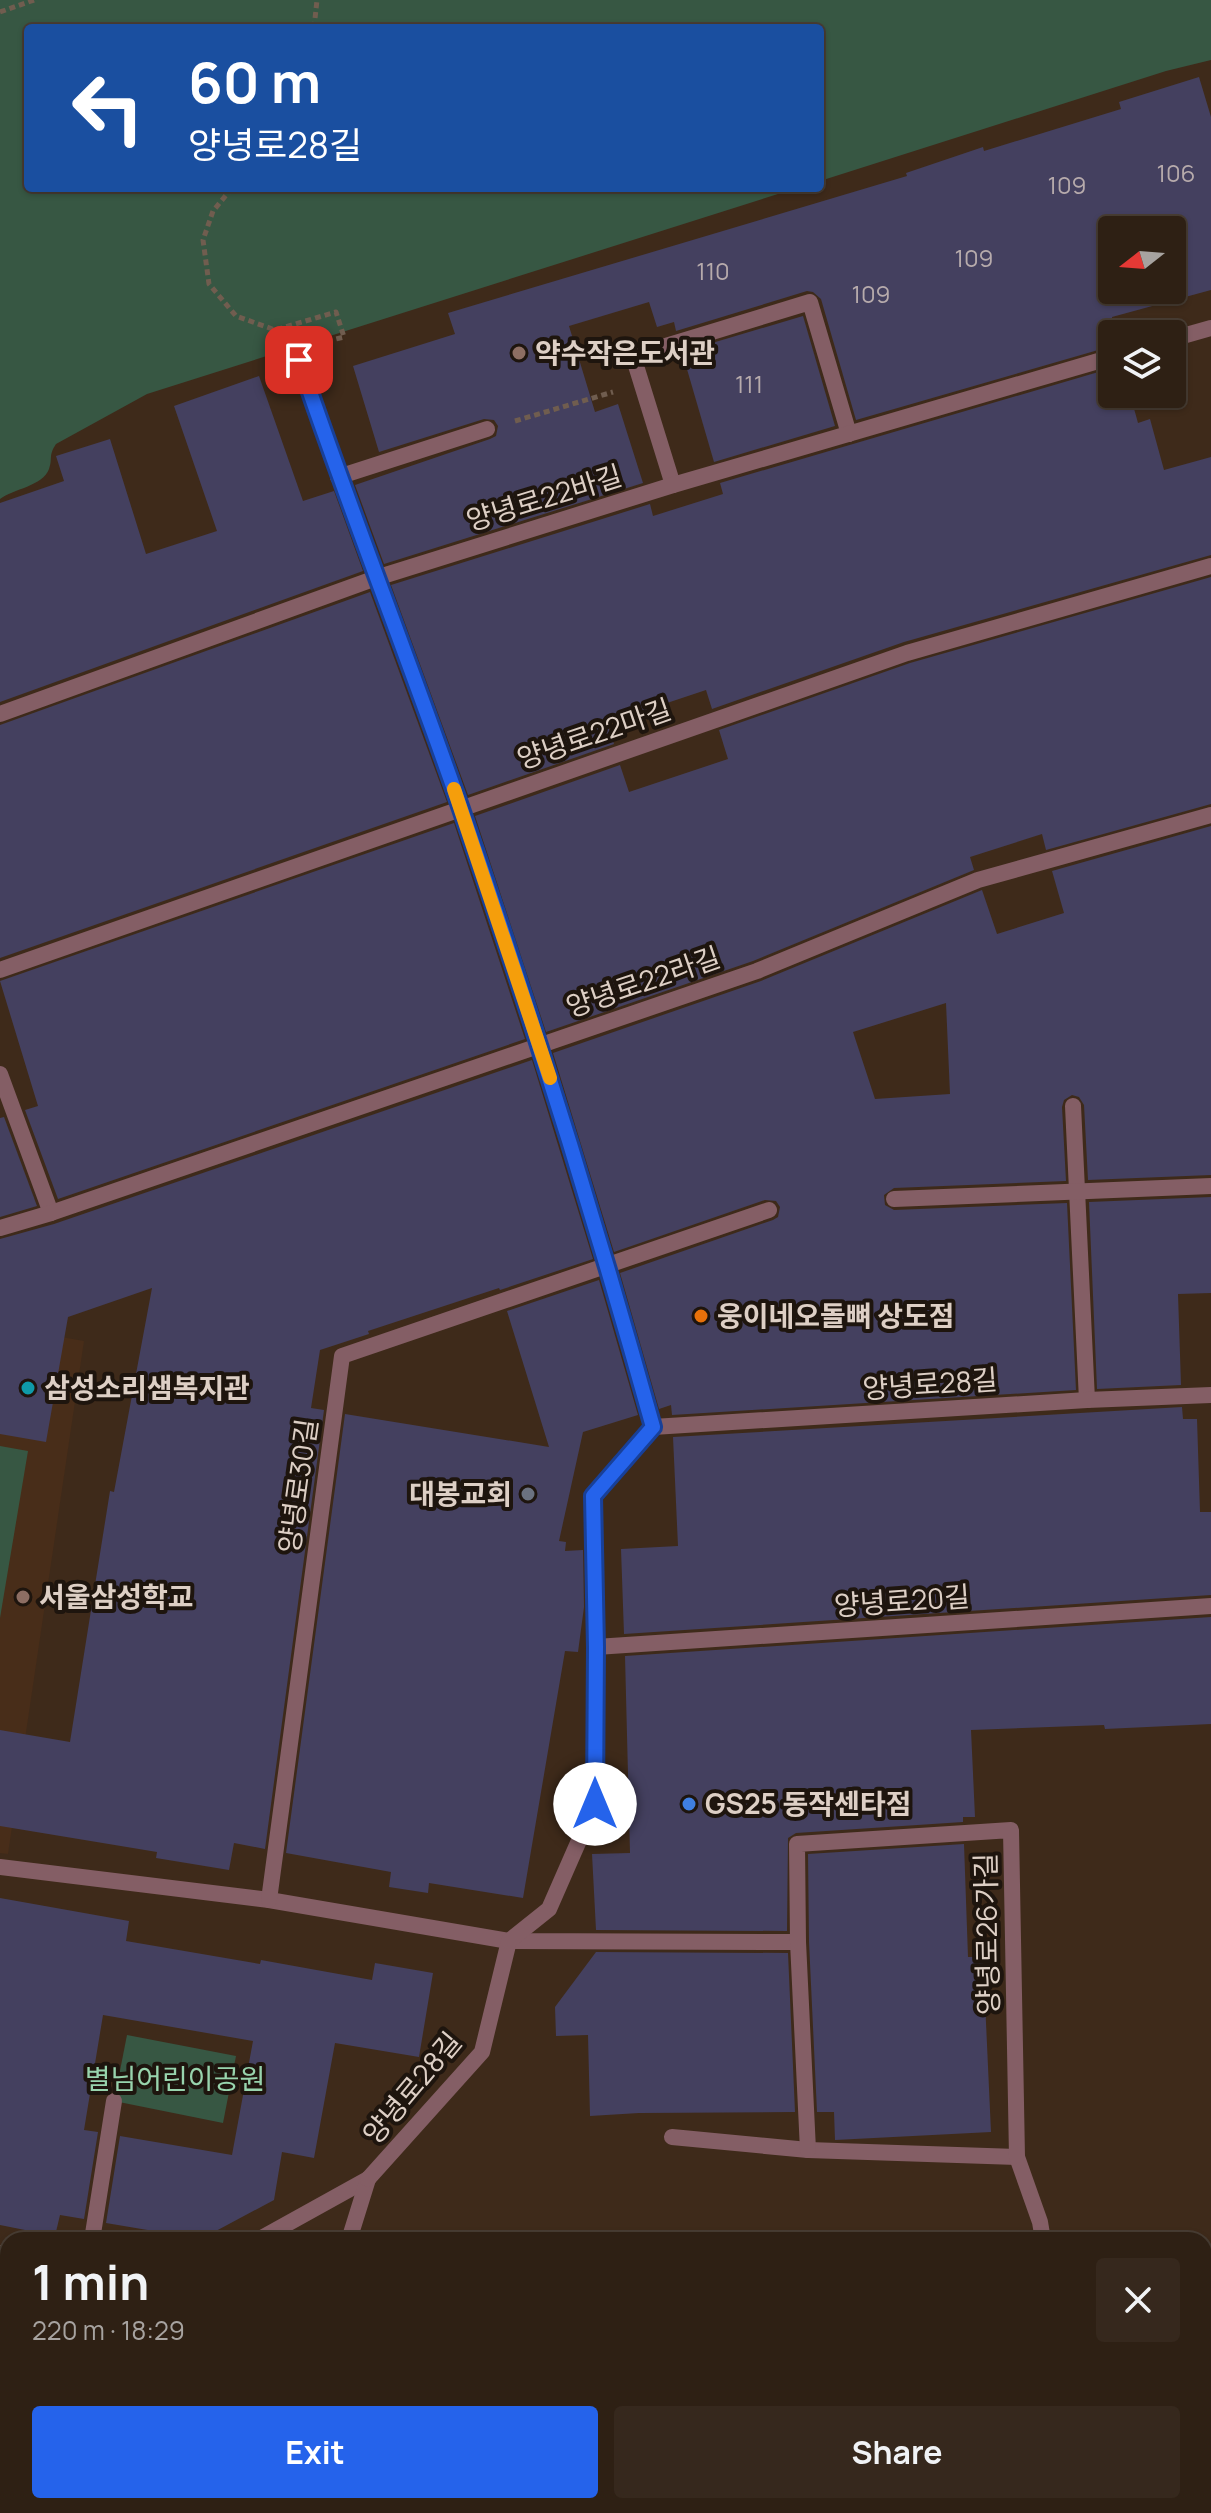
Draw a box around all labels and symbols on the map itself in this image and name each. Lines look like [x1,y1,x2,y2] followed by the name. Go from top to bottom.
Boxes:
[1157,156,1195,189] house number: 106
[1048,168,1086,201] house number: 109
[1098,216,1186,304] north arrow
[955,241,993,274] house number: 109
[696,254,730,287] house number: 110
[852,277,890,310] house number: 109
[265,326,333,394] pin
[535,333,715,371] place label: 약수작은도서관
[510,344,528,362] marker: 약수작은도서관
[735,367,763,400] house number: 111
[461,455,626,539] street label: 양녕로22바길
[511,689,676,777] street label: 양녕로22마길
[560,937,725,1025] street label: 양녕로22라길
[717,1296,954,1334] place label: 웅이네오돌뼈 상도점
[692,1307,710,1325] marker: 웅이네오돌뼈 상도점
[861,1359,999,1407] street label: 양녕로28길
[44,1368,250,1406] place label: 삼성소리샘복지관
[19,1379,37,1397] marker: 삼성소리샘복지관
[269,1416,325,1556] street label: 양녕로30길
[409,1474,512,1512] place label: 대봉교회
[519,1485,537,1503] marker: 대봉교회
[833,1576,971,1624] street label: 양녕로20길
[39,1577,194,1615] place label: 서울삼성학교
[14,1588,32,1606] marker: 서울삼성학교
[553,1762,637,1846] position arrow
[705,1784,911,1822] place label: GS25 동작센타점
[680,1795,698,1813] marker: GS25 동작센타점
[966,1853,1006,2015] street label: 양녕로26가길
[353,2023,469,2151] street label: 양녕로28길
[85,2059,265,2097] park label: 별님어린이공원

